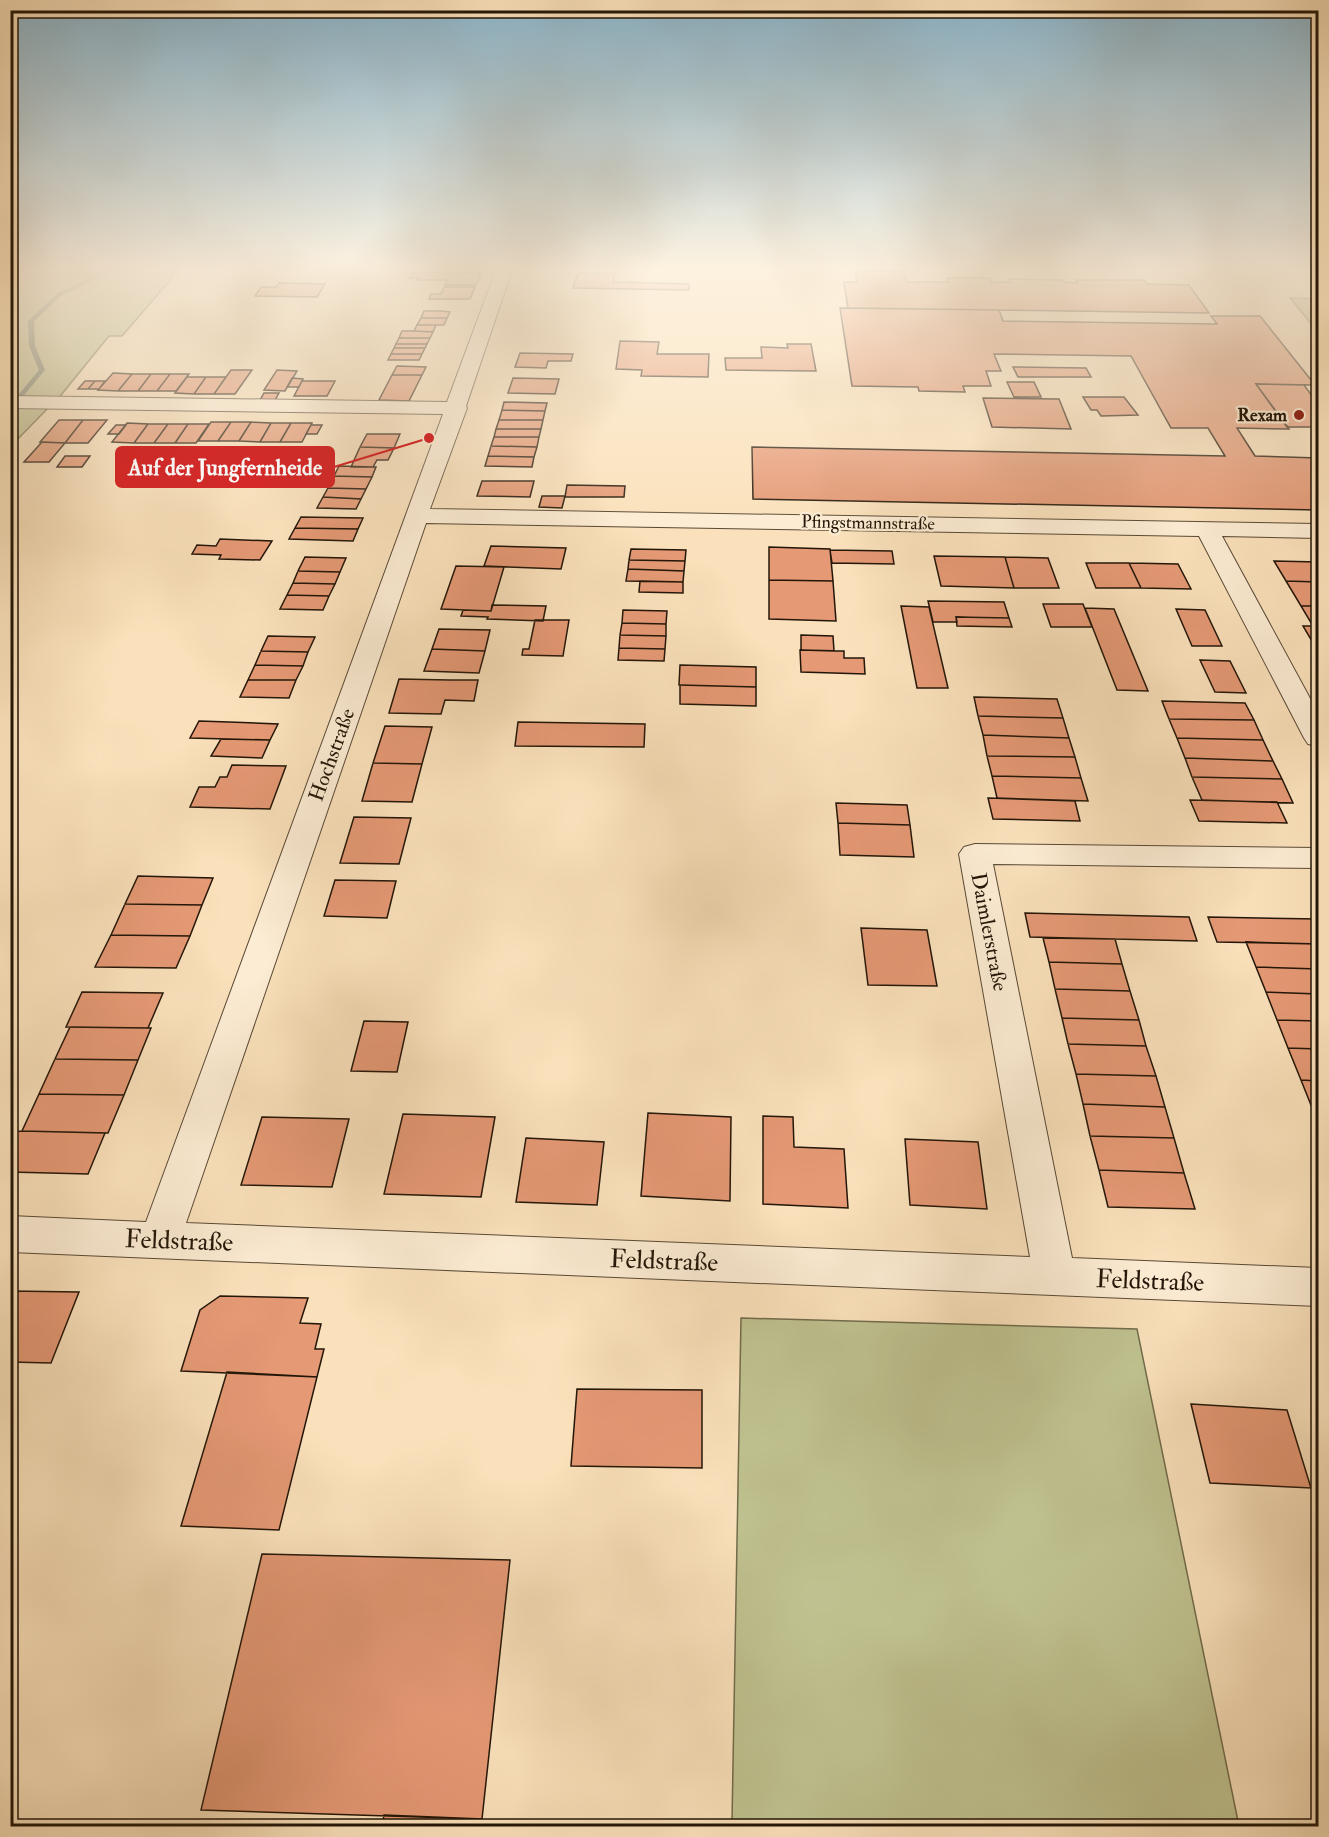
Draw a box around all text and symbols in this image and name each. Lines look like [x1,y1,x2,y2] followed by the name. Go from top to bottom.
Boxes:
[1237,404,1288,427] place label: Rexam
[1292,408,1306,422] marker: Rexam
[116,447,334,487] callout: Auf der Jungfernheide
[127,454,323,483] text: Auf der Jungfernheide
[801,510,936,536] street label: Pfingstmannstraße
[303,705,361,805] street label: Hochstraße
[964,870,1014,994] street label: Daimlerstraße
[124,1223,234,1259] street label: Feldstraße
[609,1243,719,1279] street label: Feldstraße
[1095,1263,1205,1299] street label: Feldstraße

